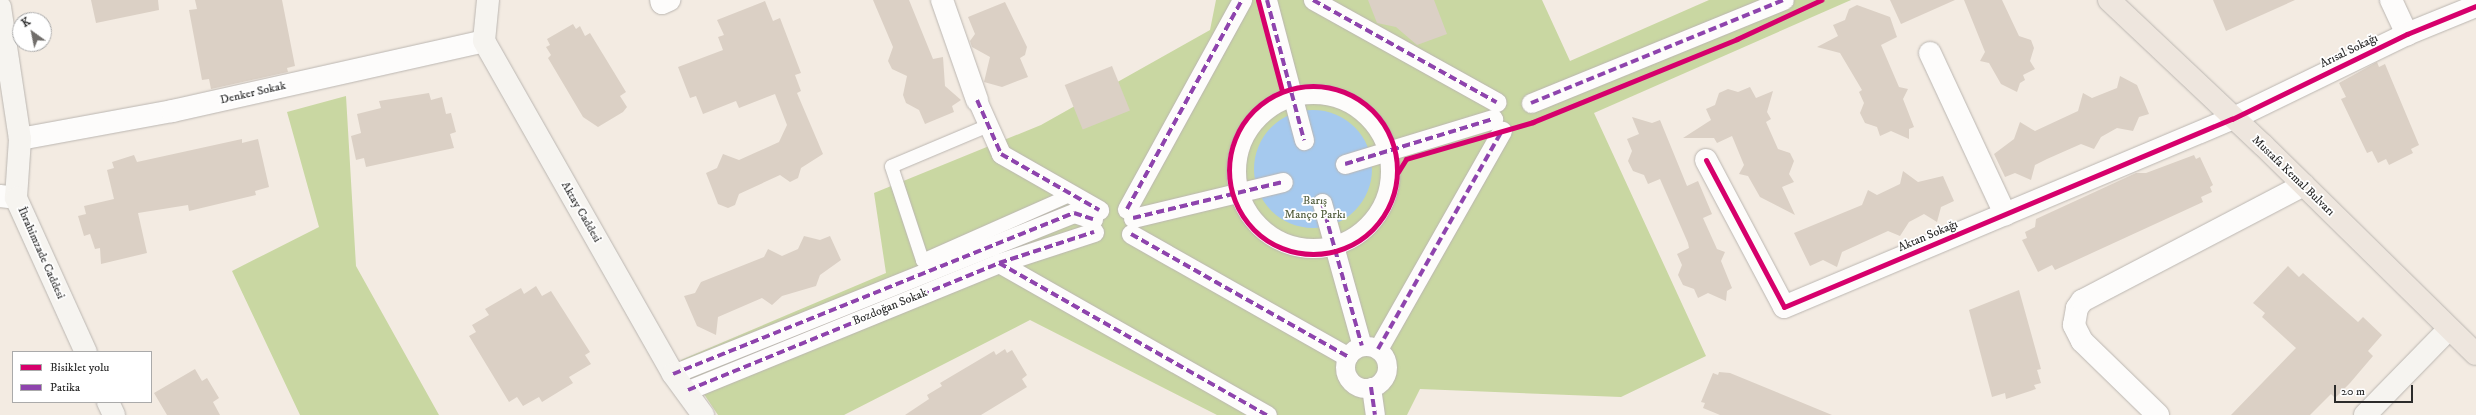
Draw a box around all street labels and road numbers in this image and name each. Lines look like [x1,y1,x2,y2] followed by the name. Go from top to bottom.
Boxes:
[2318,31,2380,71] street label: Arısal Sokağı
[219,78,287,108] street label: Denker Sokak
[2249,133,2337,219] street label: Mustafa Kemal Bulvarı
[558,179,604,245] street label: Aktay Caddesi
[14,205,68,301] street label: İbrahimzade Caddesi
[1896,217,1960,255] street label: Aktan Sokağı
[851,285,929,329] street label: Bozdoğan Sokak

